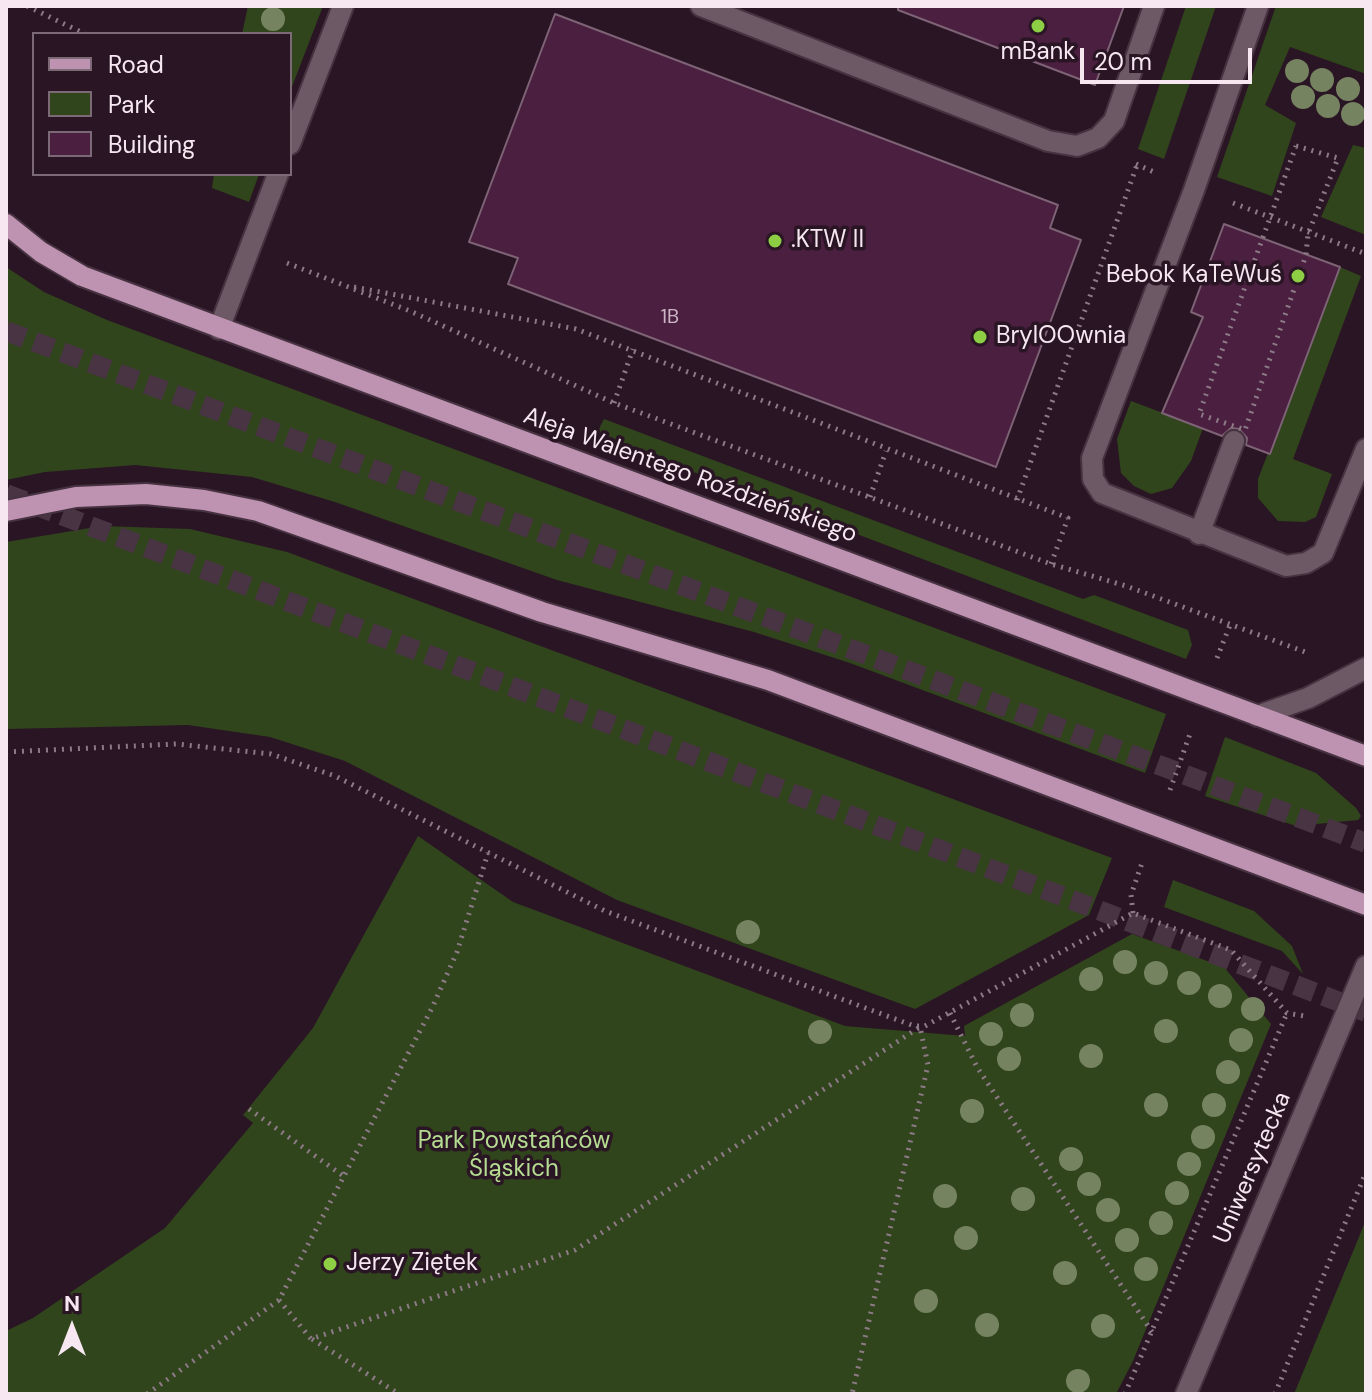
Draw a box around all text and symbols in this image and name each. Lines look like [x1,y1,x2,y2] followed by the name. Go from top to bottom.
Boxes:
[1029,17,1047,35] marker: mBank
[32,32,292,176] legend
[1084,32,1256,82] scale bar
[1001,39,1075,67] place label: mBank
[1094,46,1152,77] text: 20 m
[108,49,164,80] text: Road
[108,89,155,120] text: Park
[108,129,195,160] text: Building
[791,227,864,255] place label: .KTW II
[766,232,784,250] marker: .KTW II
[1106,262,1282,290] place label: Bebok KaTeWuś
[1289,267,1307,285] marker: Bebok KaTeWuś
[661,306,679,330] house number: 1B
[996,323,1126,351] place label: BrylOOwnia
[971,328,989,346] marker: BrylOOwnia
[519,402,861,550] street label: Aleja Walentego Roździeńskiego
[1208,1088,1298,1248] street label: Uniwersytecka
[418,1128,610,1184] park label: Park Powstańców Śląskich
[346,1250,478,1278] place label: Jerzy Ziętek
[321,1255,339,1273] marker: Jerzy Ziętek
[32,1288,112,1368] north arrow
[64,1289,80,1318] text: N

